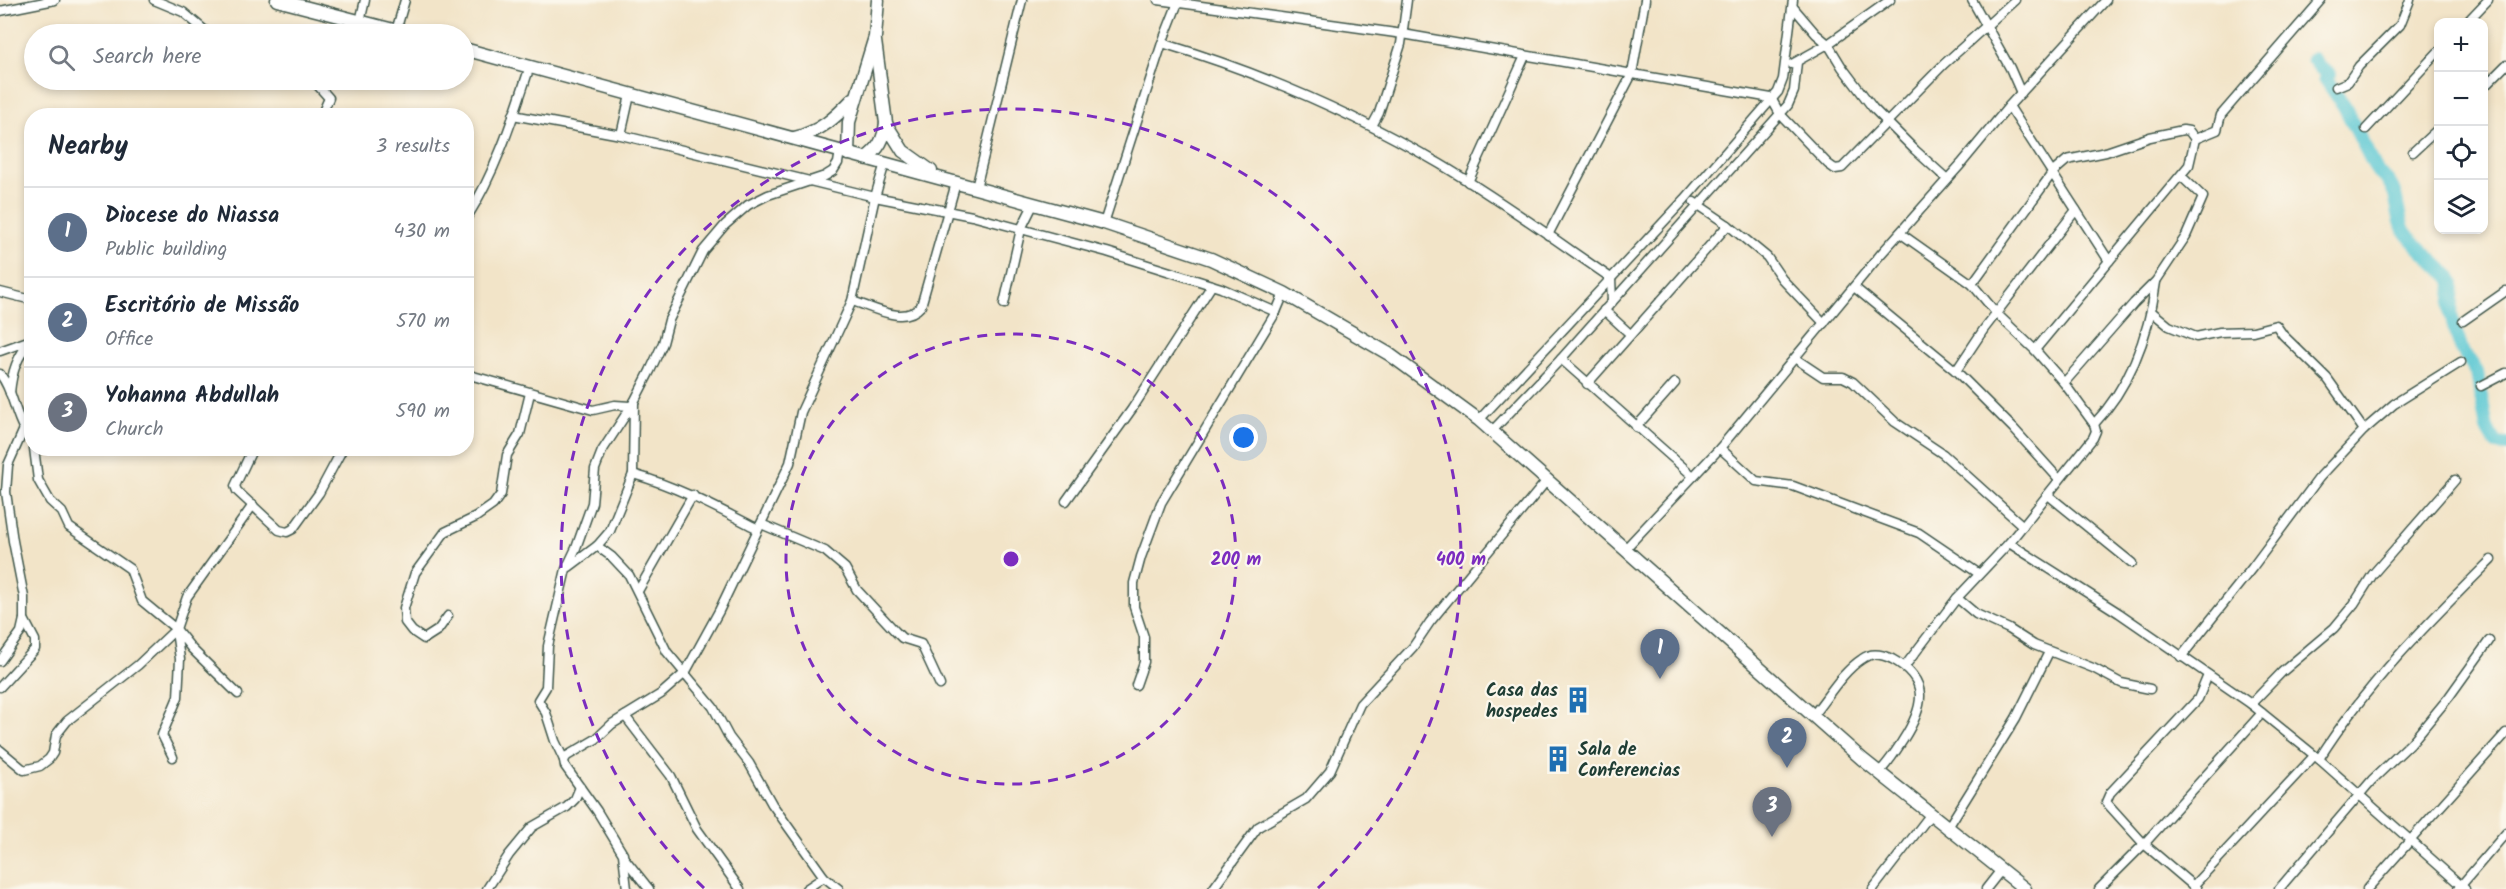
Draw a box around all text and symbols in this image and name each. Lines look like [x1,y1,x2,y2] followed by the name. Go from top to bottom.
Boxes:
[2434,18,2488,234] map controls
[2434,18,2488,72] button: +
[24,24,474,90] search box
[93,40,201,75] text: Search here
[45,41,78,74] icon: search
[2434,72,2488,126] button: −
[48,126,128,168] text: Nearby
[2434,126,2488,180] button: locate
[376,131,450,163] text: 3 results
[2434,180,2488,234] button: layers
[105,199,279,234] text: Diocese do Niassa
[64,216,71,248] text: 1
[394,216,450,248] text: 430 m
[105,234,227,266] text: Public building
[105,289,299,324] text: Escritório de Missão
[62,306,73,338] text: 2
[396,306,450,338] text: 570 m
[105,324,153,356] text: Office
[105,379,279,414] text: Yohanna Abdullah
[62,396,73,428] text: 3
[396,396,450,428] text: 590 m
[105,414,164,446] text: Church
[1229,423,1258,452] your location
[1211,546,1262,575] text: 200 m
[1436,546,1486,575] text: 400 m
[1001,549,1021,569] centre of rings
[1640,630,1680,679] pin: 1
[1486,677,1559,727] place label: Casa das hospedes
[1563,685,1593,715] building icon: Casa das hospedes
[1768,718,1806,768] pin: 2
[1578,736,1681,786] place label: Sala de Conferencias
[1543,744,1573,774] building icon: Sala de Conferencias
[1752,788,1792,837] pin: 3

